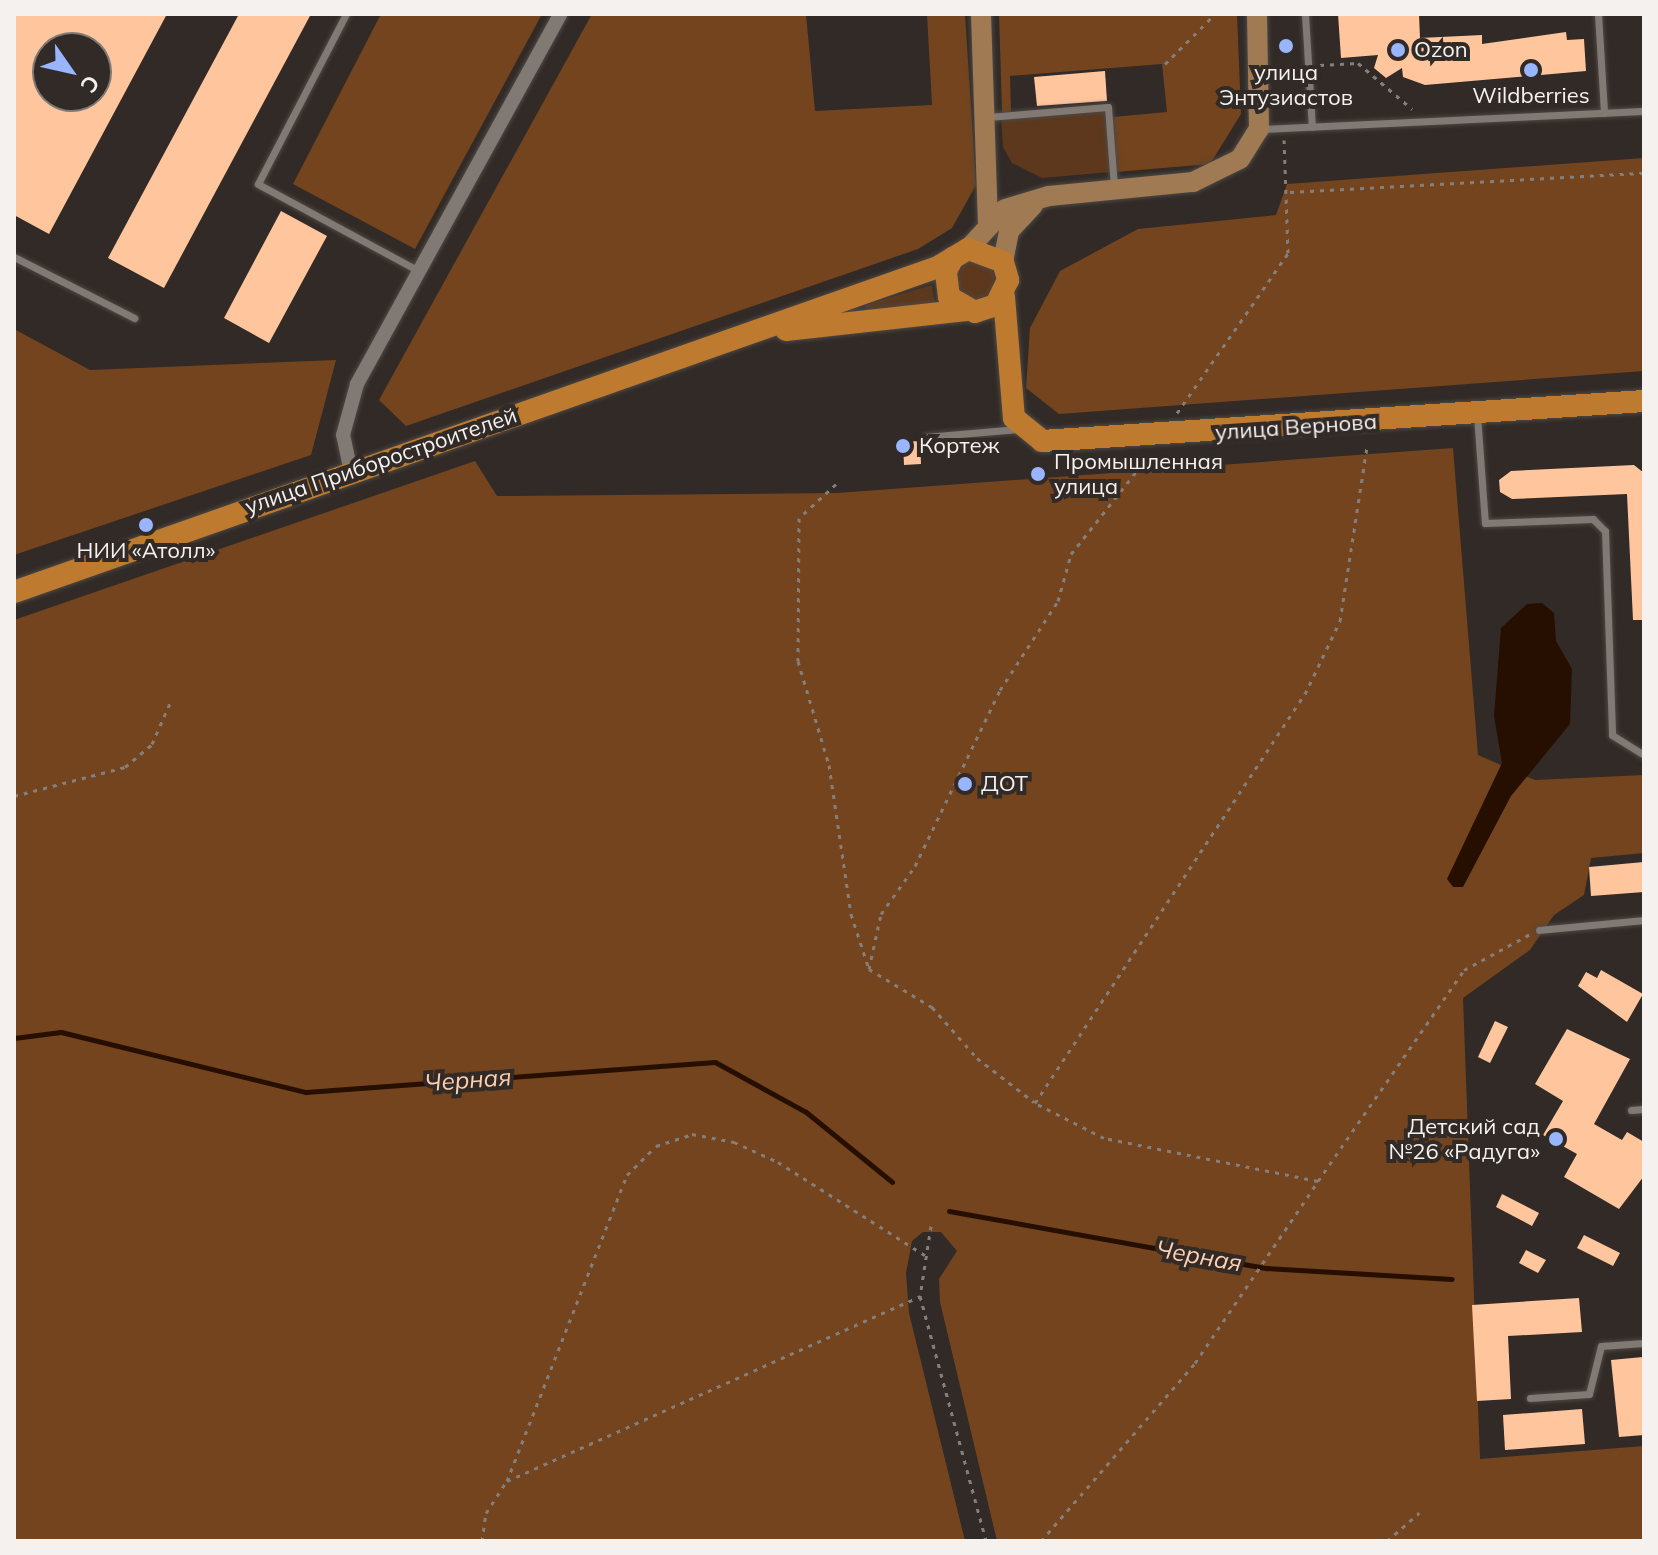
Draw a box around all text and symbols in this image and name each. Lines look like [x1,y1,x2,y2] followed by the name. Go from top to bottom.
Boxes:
[32,32,112,112] north arrow
[1277,37,1295,55] marker: улица Энтузиастов
[1414,37,1468,63] place label: Ozon
[1389,41,1407,59] marker: Ozon
[1219,59,1353,110] place label: улица Энтузиастов
[1522,61,1540,79] marker: Wildberries
[74,70,106,98] text: С
[1472,83,1590,109] place label: Wildberries
[242,402,520,520] street label: улица Приборостроителей
[1214,408,1378,446] street label: улица Вернова
[919,433,999,459] place label: Кортеж
[894,437,912,455] marker: Кортеж
[1054,448,1223,500] place label: Промышленная улица
[1029,465,1047,483] marker: Промышленная улица
[137,516,155,534] marker: НИИ «Атолл»
[77,538,215,564] place label: НИИ «Атолл»
[981,771,1028,797] place label: ДОТ
[956,775,974,793] marker: ДОТ
[424,1063,512,1097] water label: Черная
[1388,1113,1540,1164] place label: Детский сад №26 «Радуга»
[1547,1130,1565,1148] marker: Детский сад №26 «Радуга»
[1154,1234,1244,1278] water label: Черная

